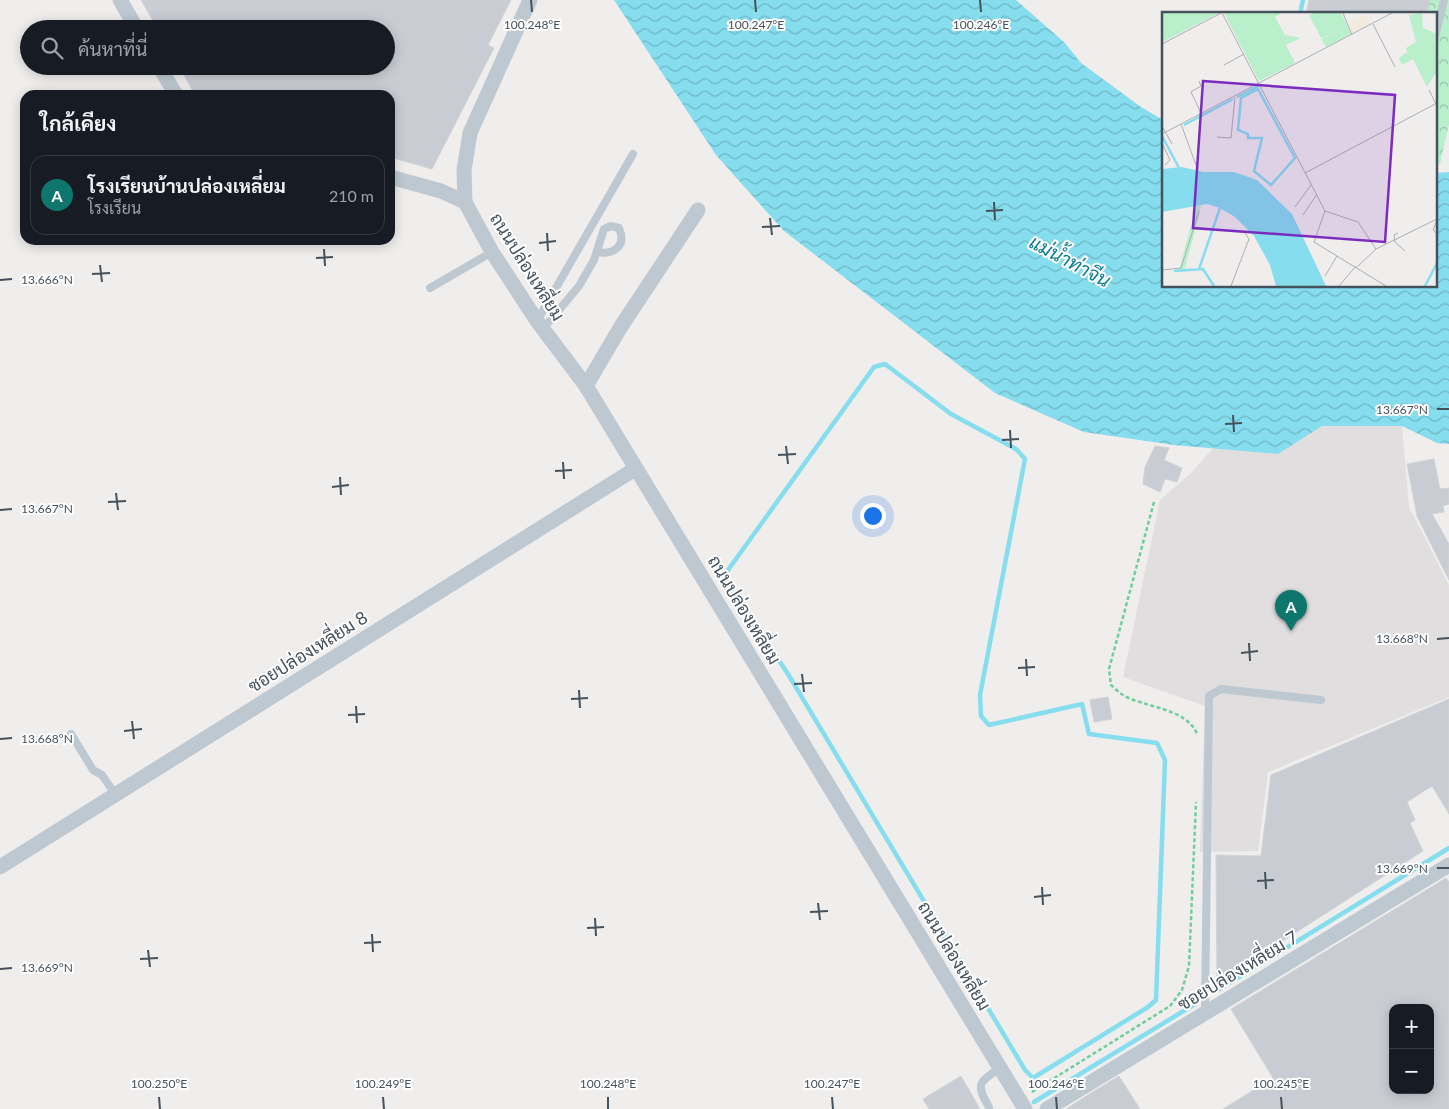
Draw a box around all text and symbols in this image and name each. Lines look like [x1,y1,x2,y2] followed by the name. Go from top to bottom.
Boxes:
[1162,12,1436,288] inset map
[504,17,560,32] text: 100.248°E
[728,17,784,32] text: 100.247°E
[953,17,1009,32] text: 100.246°E
[20,20,395,75] search box
[38,34,66,62] icon: search
[78,37,147,60] text: ค้นหาที่นี่
[40,110,116,135] text: ใกล้เคียง
[88,174,286,197] text: โรงเรียนบ้านปล่องเหลี่ยม
[51,186,63,205] text: A
[329,186,374,205] text: 210 m
[88,198,141,217] text: โรงเรียน
[486,206,573,325] street label: ถนนปล่องเหลี่ยม
[1026,227,1116,291] water label: แม่น้ำท่าจีน
[21,272,73,287] text: 13.666°N
[1376,402,1428,417] text: 13.667°N
[21,501,73,516] text: 13.667°N
[860,503,886,529] your location
[704,549,789,668] street label: ถนนปล่องเหลี่ยม
[1275,590,1307,631] pin: A
[242,602,371,697] street label: ซอยปล่องเหลี่ยม 8
[1376,631,1428,646] text: 13.668°N
[21,731,73,746] text: 13.668°N
[1376,861,1428,876] text: 13.669°N
[914,895,999,1014] street label: ถนนปล่องเหลี่ยม
[1171,922,1302,1015] street label: ซอยปล่องเหลี่ยม 7
[21,960,73,975] text: 13.669°N
[1389,1004,1434,1094] map controls
[1389,1004,1434,1049] button: +
[1389,1049,1434,1094] button: −
[131,1076,187,1091] text: 100.250°E
[355,1076,411,1091] text: 100.249°E
[580,1076,636,1091] text: 100.248°E
[804,1076,860,1091] text: 100.247°E
[1028,1076,1084,1091] text: 100.246°E
[1253,1076,1309,1091] text: 100.245°E

